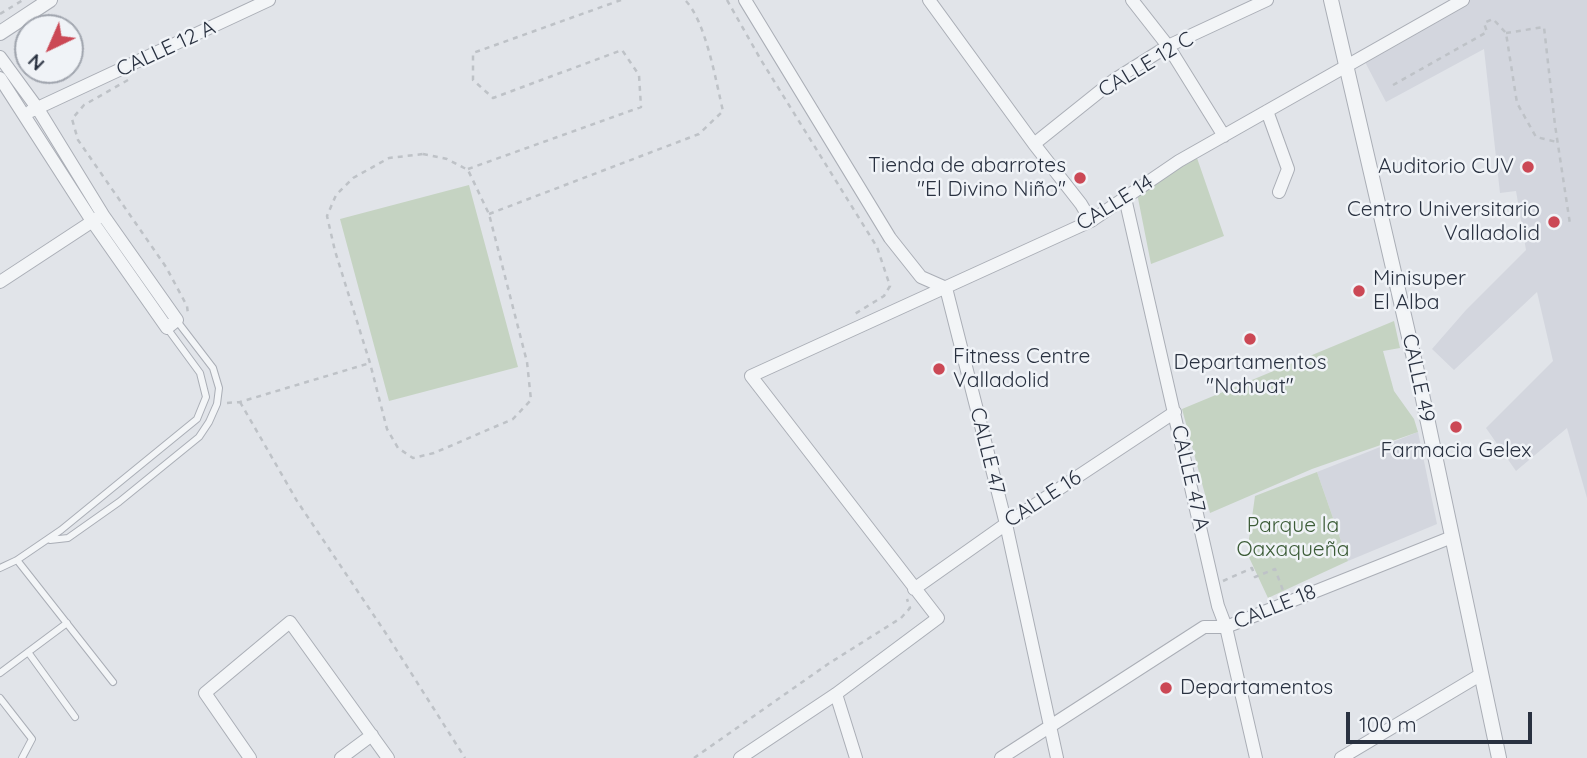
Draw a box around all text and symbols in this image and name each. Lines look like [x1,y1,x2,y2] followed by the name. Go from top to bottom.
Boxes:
[14,14,84,84] north arrow
[113,15,219,83] street label: CALLE 12 A
[1094,27,1198,103] street label: CALLE 12 C
[22,49,49,76] text: N
[868,153,1066,203] place label: Tienda de abarrotes "El Divino Niño"
[1378,154,1514,180] place label: Auditorio CUV
[1520,159,1536,175] marker: Auditorio CUV
[1072,170,1158,236] street label: CALLE 14
[1072,170,1088,186] marker: Tienda de abarrotes "El Divino Niño"
[1347,197,1540,247] place label: Centro Universitario Valladolid
[1546,214,1562,230] marker: Centro Universitario Valladolid
[1373,266,1466,316] place label: Minisuper El Alba
[1351,283,1367,299] marker: Minisuper El Alba
[1242,331,1258,347] marker: Departamentos "Nahuat"
[1396,332,1440,424] street label: CALLE 49
[953,344,1090,394] place label: Fitness Centre Valladolid
[1173,350,1327,400] place label: Departamentos "Nahuat"
[931,361,947,377] marker: Fitness Centre Valladolid
[964,405,1010,497] street label: CALLE 47
[1448,419,1464,435] marker: Farmacia Gelex
[1166,423,1214,533] street label: CALLE 47 A
[1381,438,1531,464] place label: Farmacia Gelex
[1000,465,1086,533] street label: CALLE 16
[1236,513,1350,563] park label: Parque la Oaxaqueña
[1230,579,1320,635] street label: CALLE 18
[1180,675,1333,701] place label: Departamentos
[1158,680,1174,696] marker: Departamentos
[1349,698,1534,742] scale bar
[1359,711,1417,737] text: 100 m

